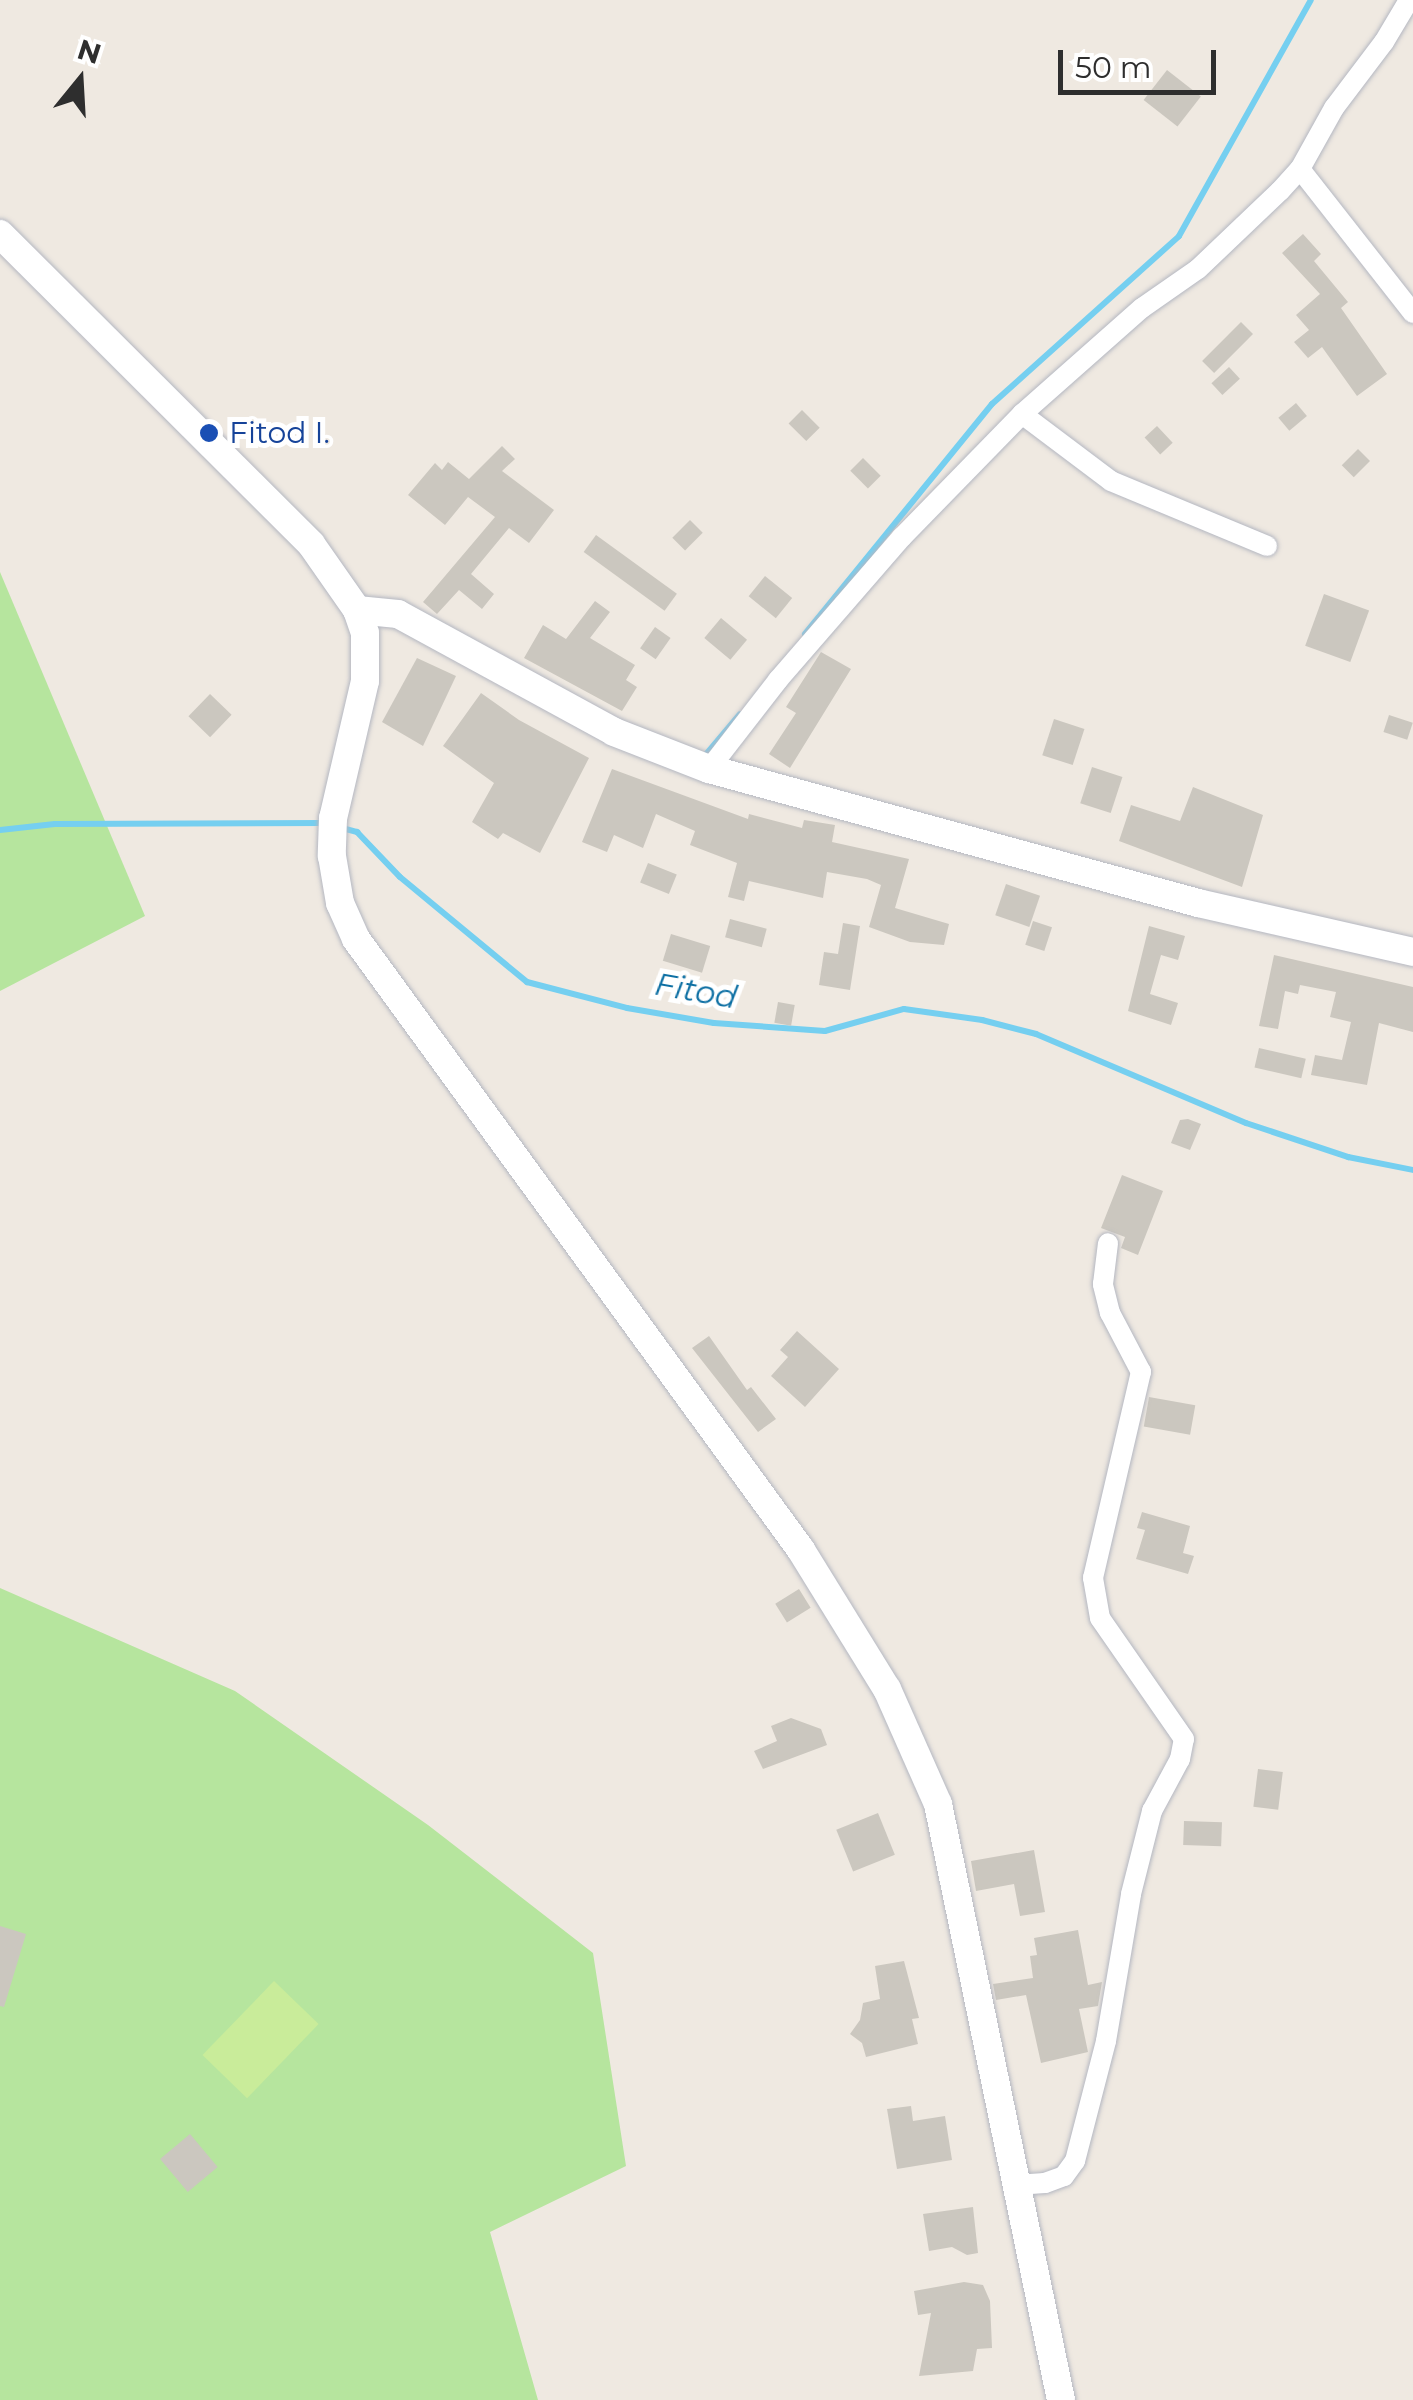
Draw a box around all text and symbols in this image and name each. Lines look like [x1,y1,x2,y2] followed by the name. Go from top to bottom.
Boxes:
[30,30,130,130] north arrow
[1063,30,1220,92] scale bar
[73,32,105,71] text: N
[1075,49,1152,86] text: 50 m
[229,415,330,451] place label: Fitod I.
[198,422,220,444] marker: Fitod I.
[652,965,740,1017] water label: Fitod

